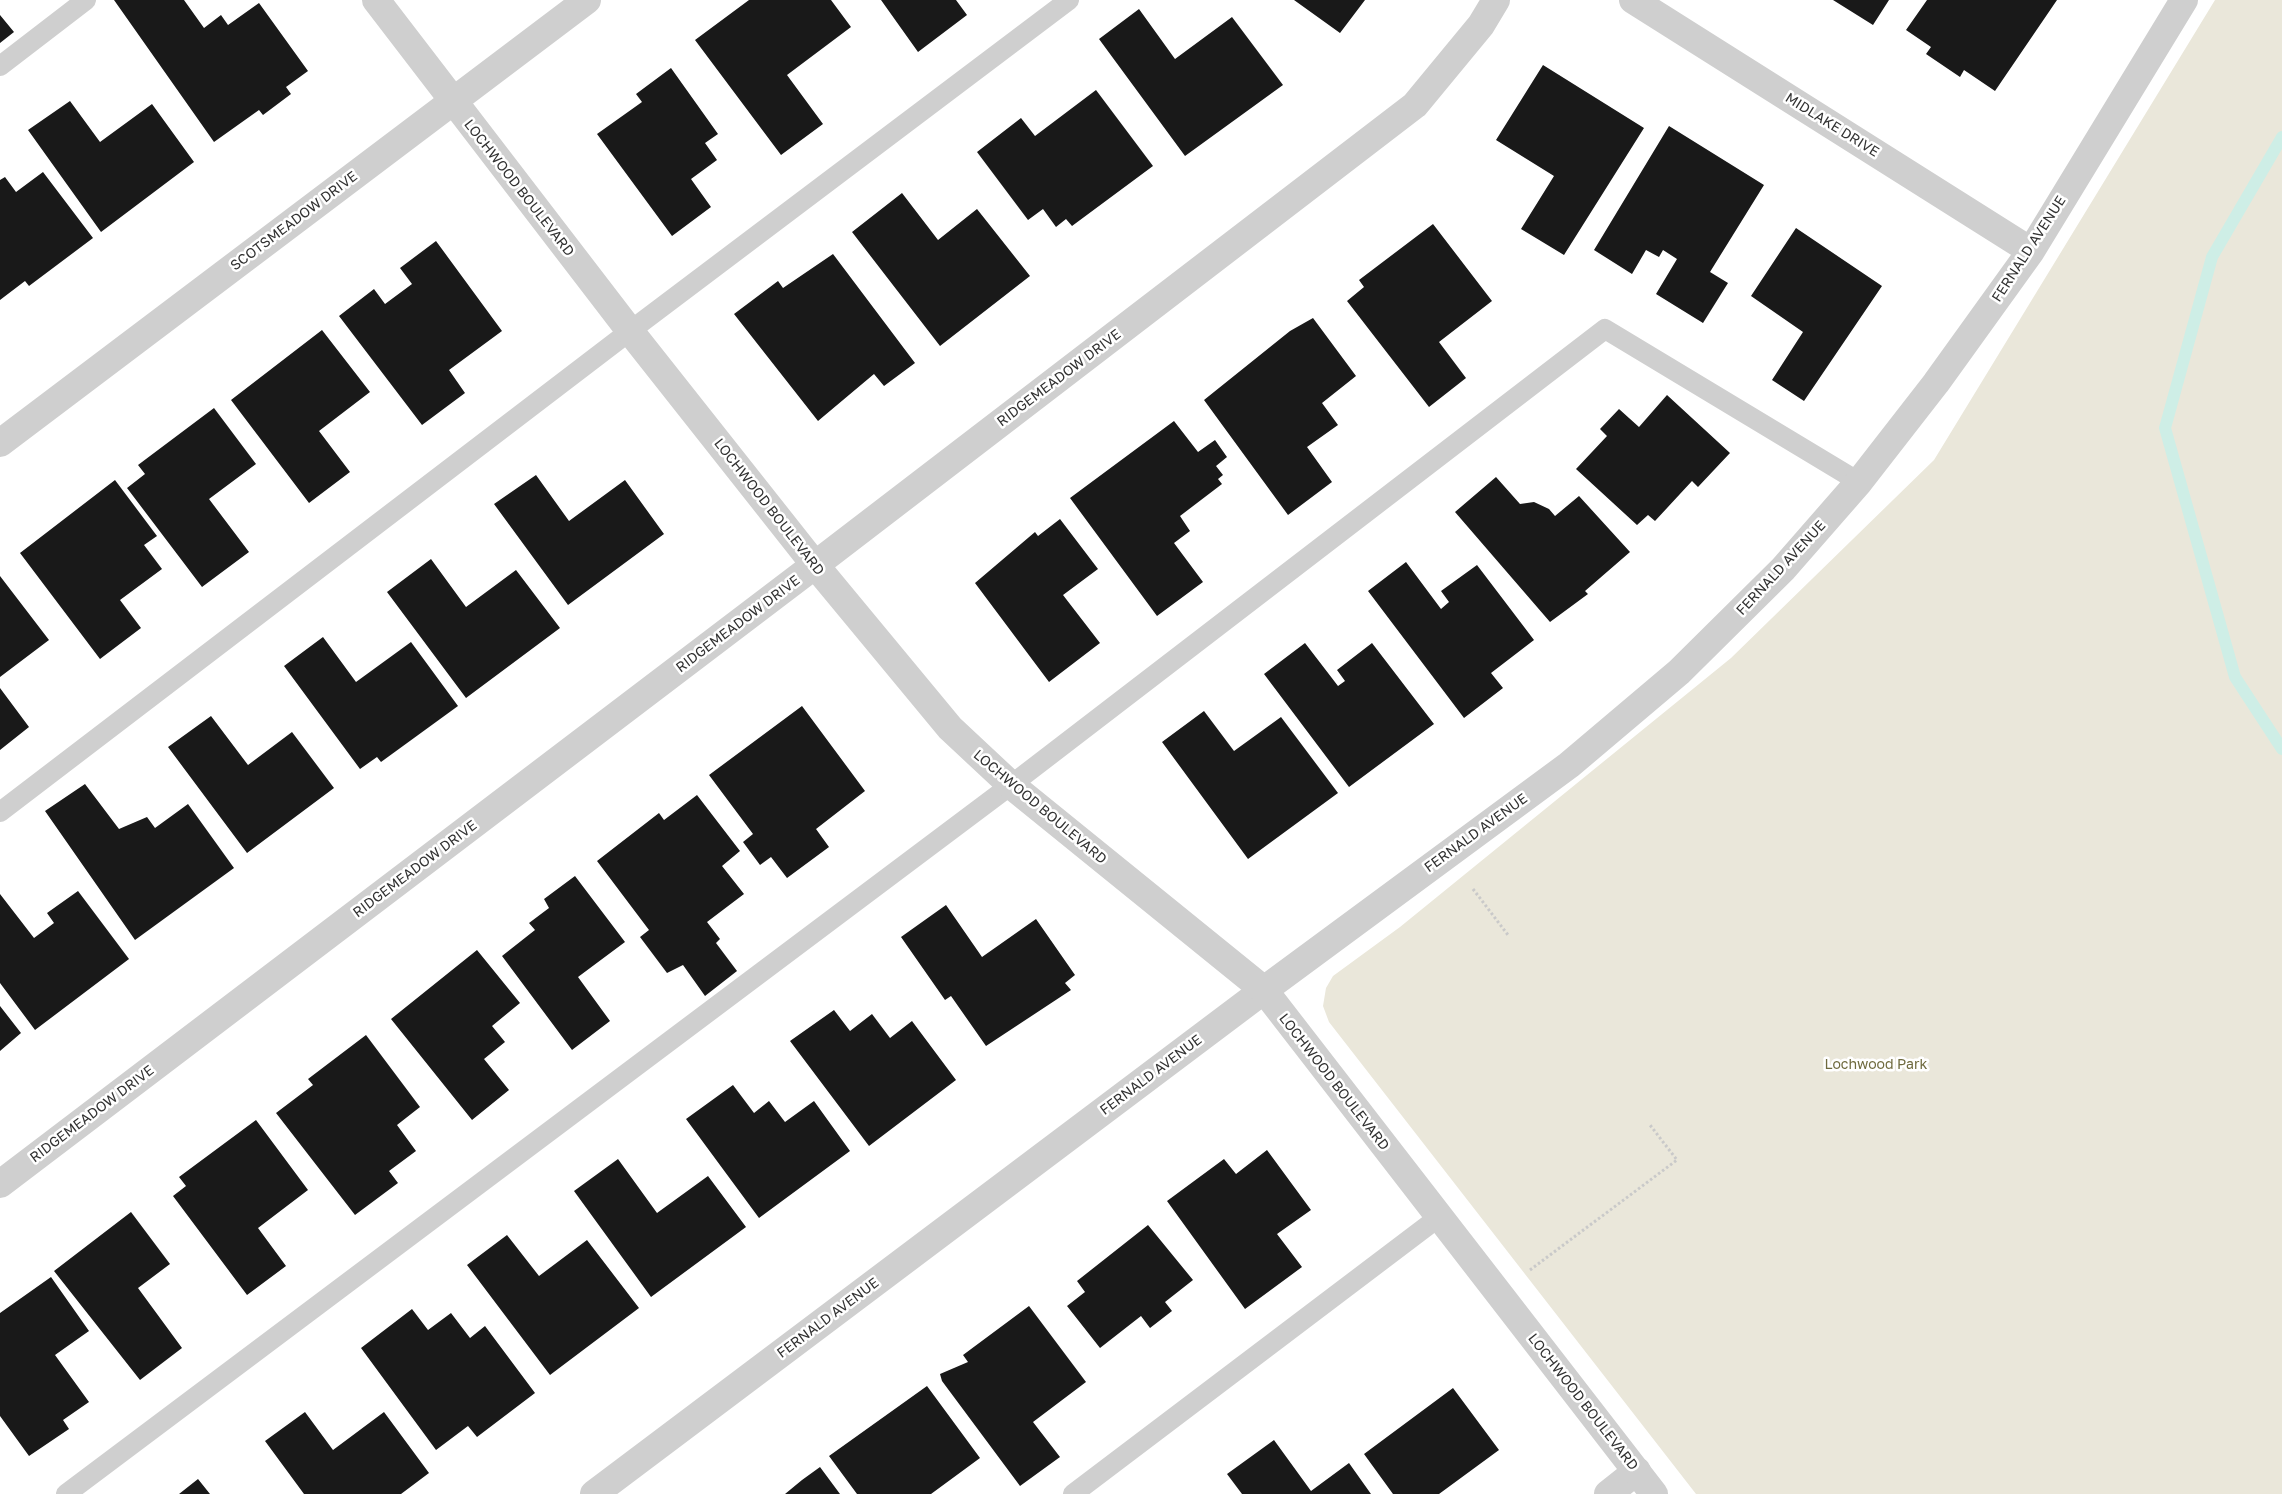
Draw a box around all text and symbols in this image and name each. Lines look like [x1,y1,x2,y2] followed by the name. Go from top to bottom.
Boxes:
[1782,89,1882,161] street label: MIDLAKE DRIVE
[460,116,578,260] street label: LOCHWOOD BOULEVARD
[227,168,361,274] street label: SCOTSMEADOW DRIVE
[1988,193,2070,305] street label: FERNALD AVENUE
[994,326,1124,430] street label: RIDGEMEADOW DRIVE
[710,435,828,579] street label: LOCHWOOD BOULEVARD
[1733,517,1829,619] street label: FERNALD AVENUE
[673,572,803,676] street label: RIDGEMEADOW DRIVE
[970,746,1110,868] street label: LOCHWOOD BOULEVARD
[1421,790,1531,876] street label: FERNALD AVENUE
[350,817,480,921] street label: RIDGEMEADOW DRIVE
[1275,1010,1393,1154] street label: LOCHWOOD BOULEVARD
[1097,1031,1205,1119] street label: FERNALD AVENUE
[1825,1057,1927,1073] park label: Lochwood Park
[27,1062,157,1166] street label: RIDGEMEADOW DRIVE
[774,1274,882,1362] street label: FERNALD AVENUE
[1524,1330,1642,1474] street label: LOCHWOOD BOULEVARD

